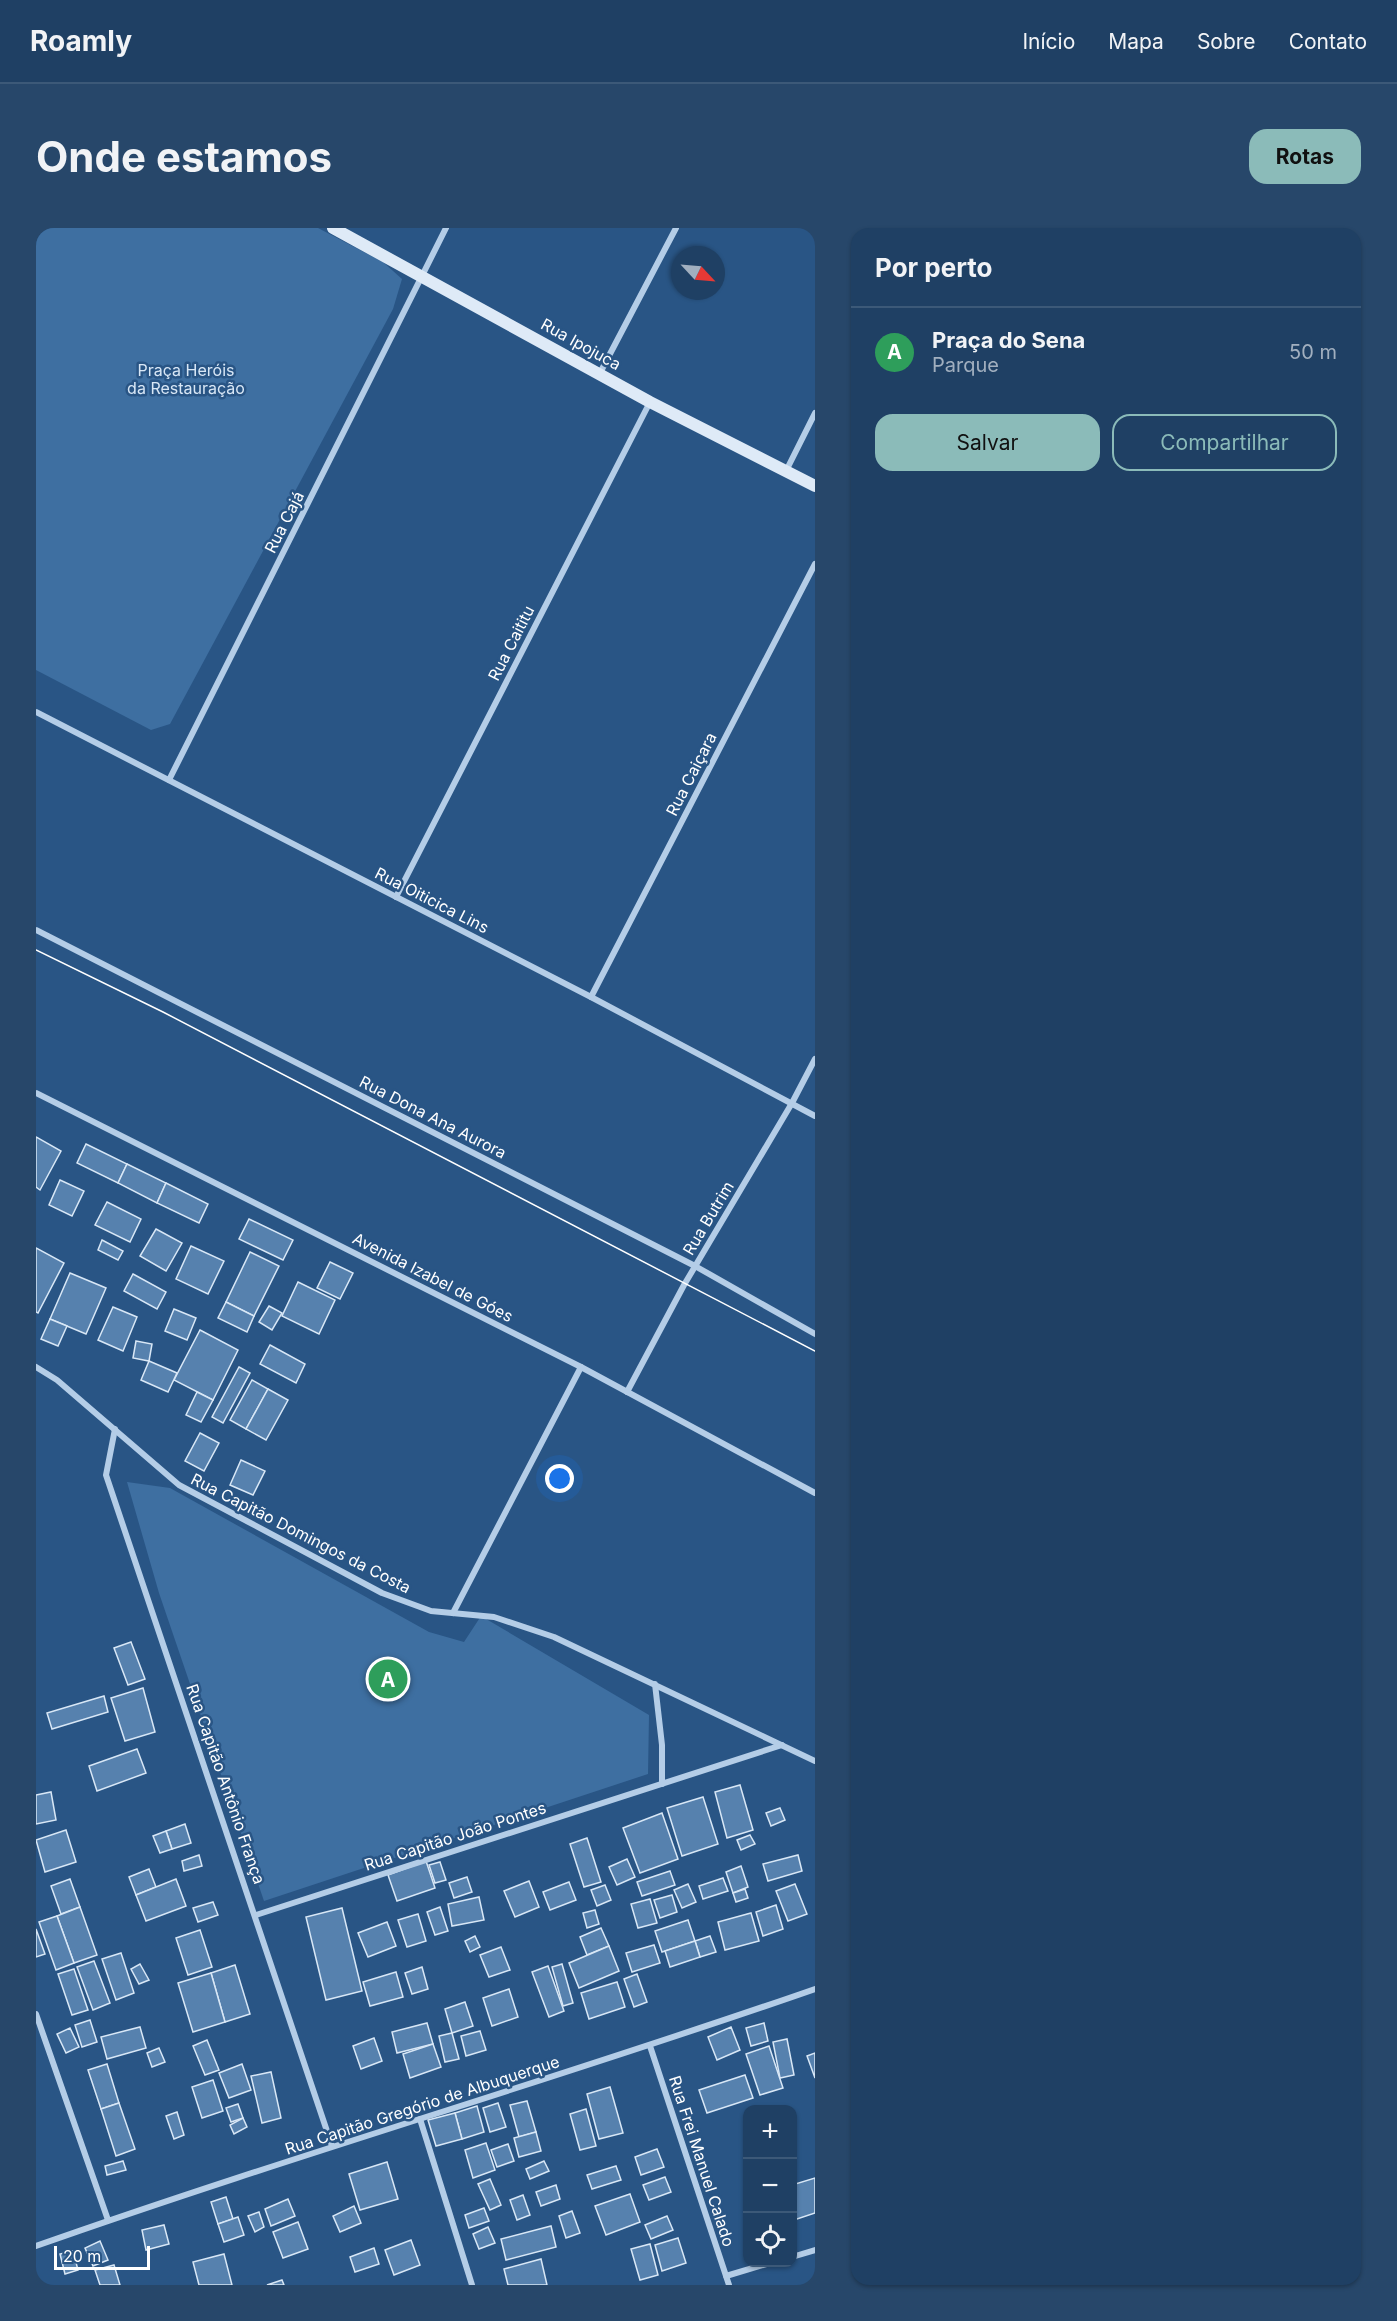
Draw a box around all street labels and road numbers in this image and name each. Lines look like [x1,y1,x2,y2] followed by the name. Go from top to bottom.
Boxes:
[537,314,625,374] street label: Rua Ipojuca
[260,488,308,556] street label: Rua Cajá
[484,602,538,684] street label: Rua Caititu
[661,729,721,819] street label: Rua Caiçara
[372,863,492,937] street label: Rua Oiticica Lins
[356,1071,510,1163] street label: Rua Dona Ana Aurora
[678,1177,738,1259] street label: Rua Butrim
[350,1228,516,1326] street label: Avenida Izabel de Góes
[188,1469,414,1597] street label: Rua Capitão Domingos da Costa
[182,1681,270,1887] street label: Rua Capitão Antônio França
[362,1797,548,1875] street label: Rua Capitão João Pontes
[282,2051,562,2159] street label: Rua Capitão Gregório de Albuquerque
[665,2073,739,2249] street label: Rua Frei Manuel Calado

